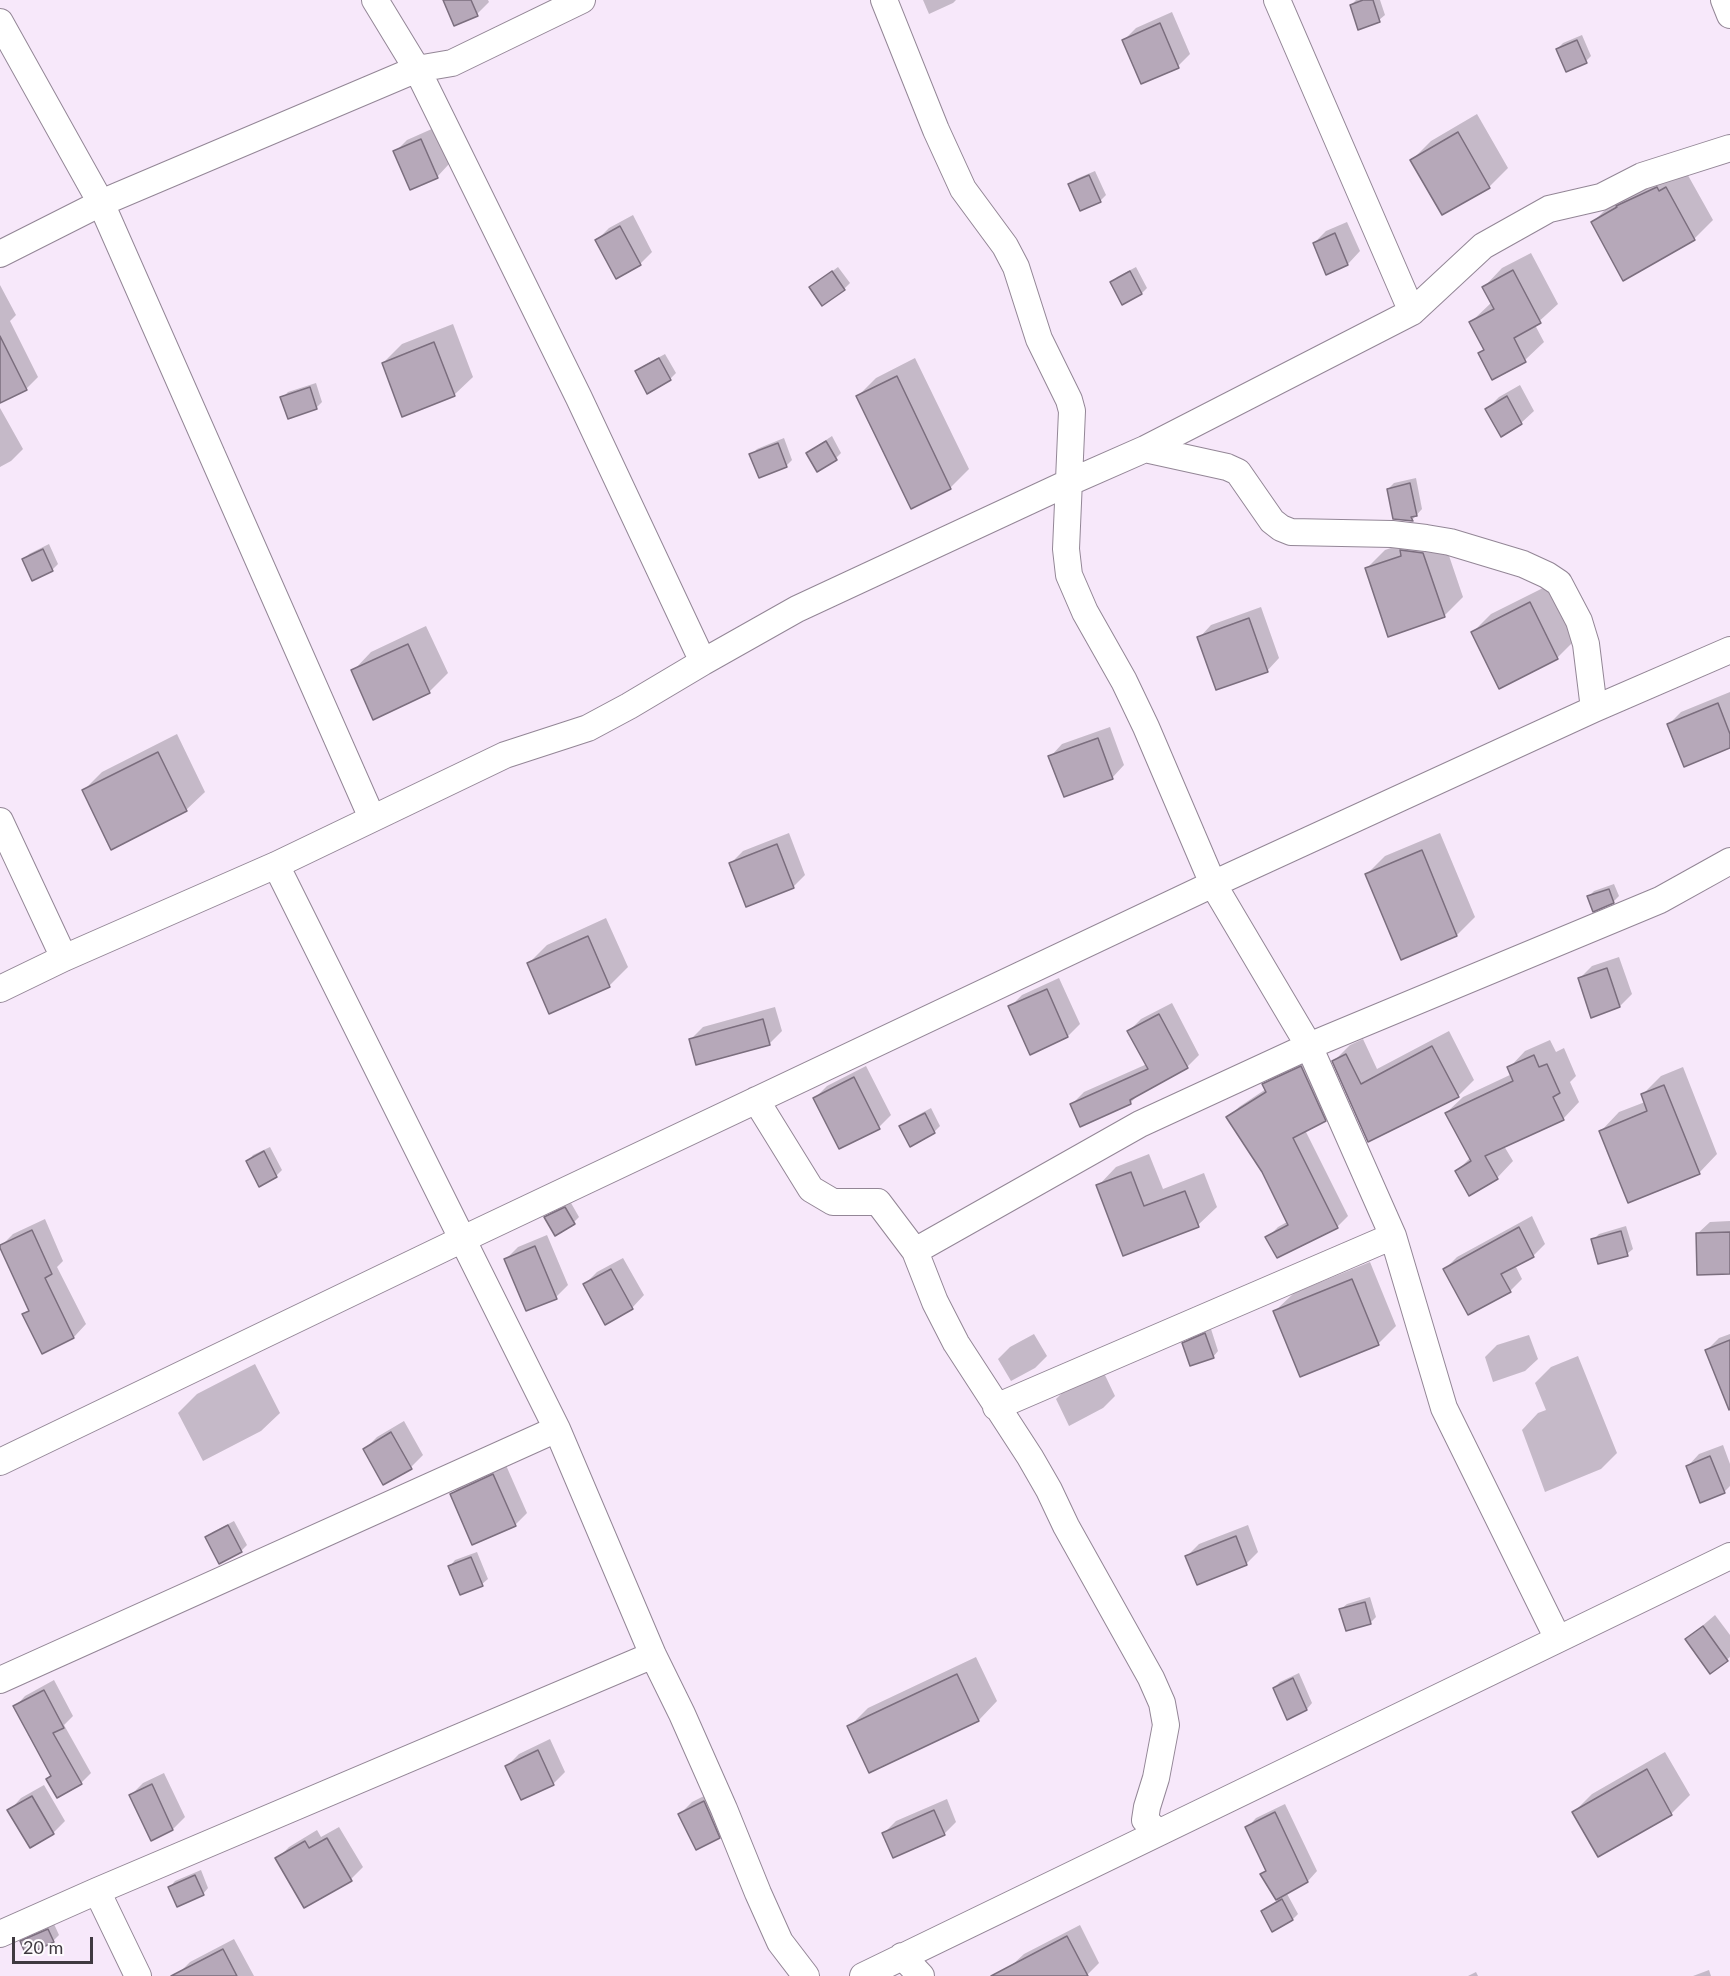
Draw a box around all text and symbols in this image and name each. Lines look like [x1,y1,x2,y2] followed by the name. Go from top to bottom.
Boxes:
[15,1925,96,1963] scale bar
[23,1936,63,1958] text: 20 m

